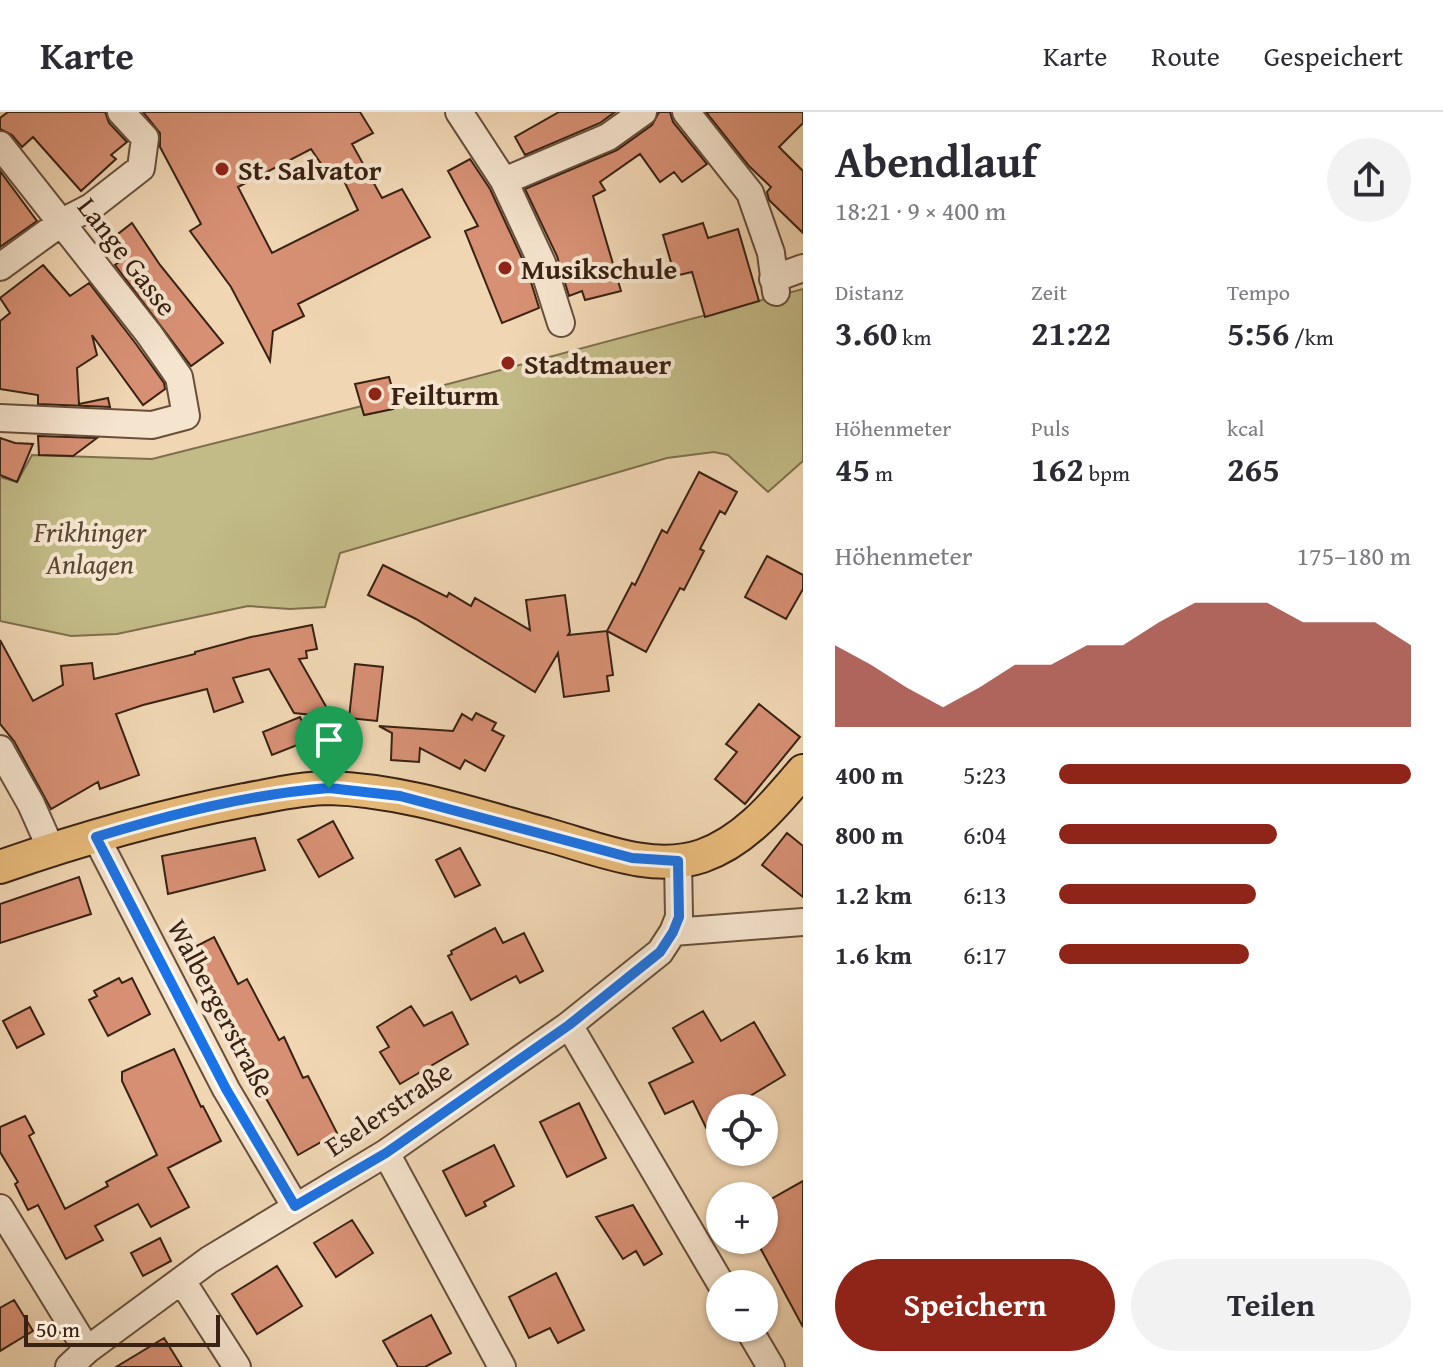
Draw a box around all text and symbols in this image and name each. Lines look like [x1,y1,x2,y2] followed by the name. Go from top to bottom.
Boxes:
[40,27,134,83] text: Karte
[1043,35,1107,76] text: Karte
[1151,35,1220,76] text: Route
[1264,35,1403,76] text: Gespeichert
[835,129,1037,193] text: Abendlauf
[1327,138,1411,222] button: share
[238,149,382,190] place label: St. Salvator
[213,160,231,178] marker: St. Salvator
[68,188,188,324] street label: Lange Gasse
[835,191,1006,230] text: 18:21 · 9 × 400 m
[521,248,677,289] place label: Musikschule
[496,259,514,277] marker: Musikschule
[835,276,903,308] text: Distanz
[1031,276,1067,308] text: Zeit
[1227,276,1290,308] text: Tempo
[835,308,897,357] text: 3.60
[1031,308,1111,357] text: 21:22
[1227,308,1289,357] text: 5:56
[897,321,931,353] text: km
[1289,321,1334,353] text: /km
[524,343,671,384] place label: Stadtmauer
[499,354,517,372] marker: Stadtmauer
[391,374,499,415] place label: Feilturm
[366,385,384,403] marker: Feilturm
[835,412,951,444] text: Höhenmeter
[1031,412,1070,444] text: Puls
[1227,412,1265,444] text: kcal
[835,444,870,493] text: 45
[1031,444,1084,493] text: 162
[1227,444,1280,493] text: 265
[870,457,893,489] text: m
[1084,457,1130,489] text: bpm
[33,511,148,584] park label: Frikhinger Anlagen
[835,536,972,575] text: Höhenmeter
[1297,536,1411,575] text: 175–180 m
[295,706,363,788] pin
[307,718,351,762] icon: arrive
[835,755,903,794] text: 400 m
[963,755,1007,794] text: 5:23
[835,815,903,854] text: 800 m
[963,815,1007,854] text: 6:04
[835,875,912,914] text: 1.2 km
[963,875,1007,914] text: 6:13
[158,912,286,1104] street label: Walbergerstraße
[835,935,912,974] text: 1.6 km
[963,935,1007,974] text: 6:17
[316,1050,460,1166] street label: Eselerstraße
[706,1094,778,1342] map controls
[706,1094,778,1166] button: locate
[706,1182,778,1254] button: +
[835,1259,1115,1351] button: Speichern
[1131,1259,1411,1351] button: Teilen
[706,1270,778,1342] button: −
[24,1311,220,1347] scale bar
[36,1313,80,1345] text: 50 m

